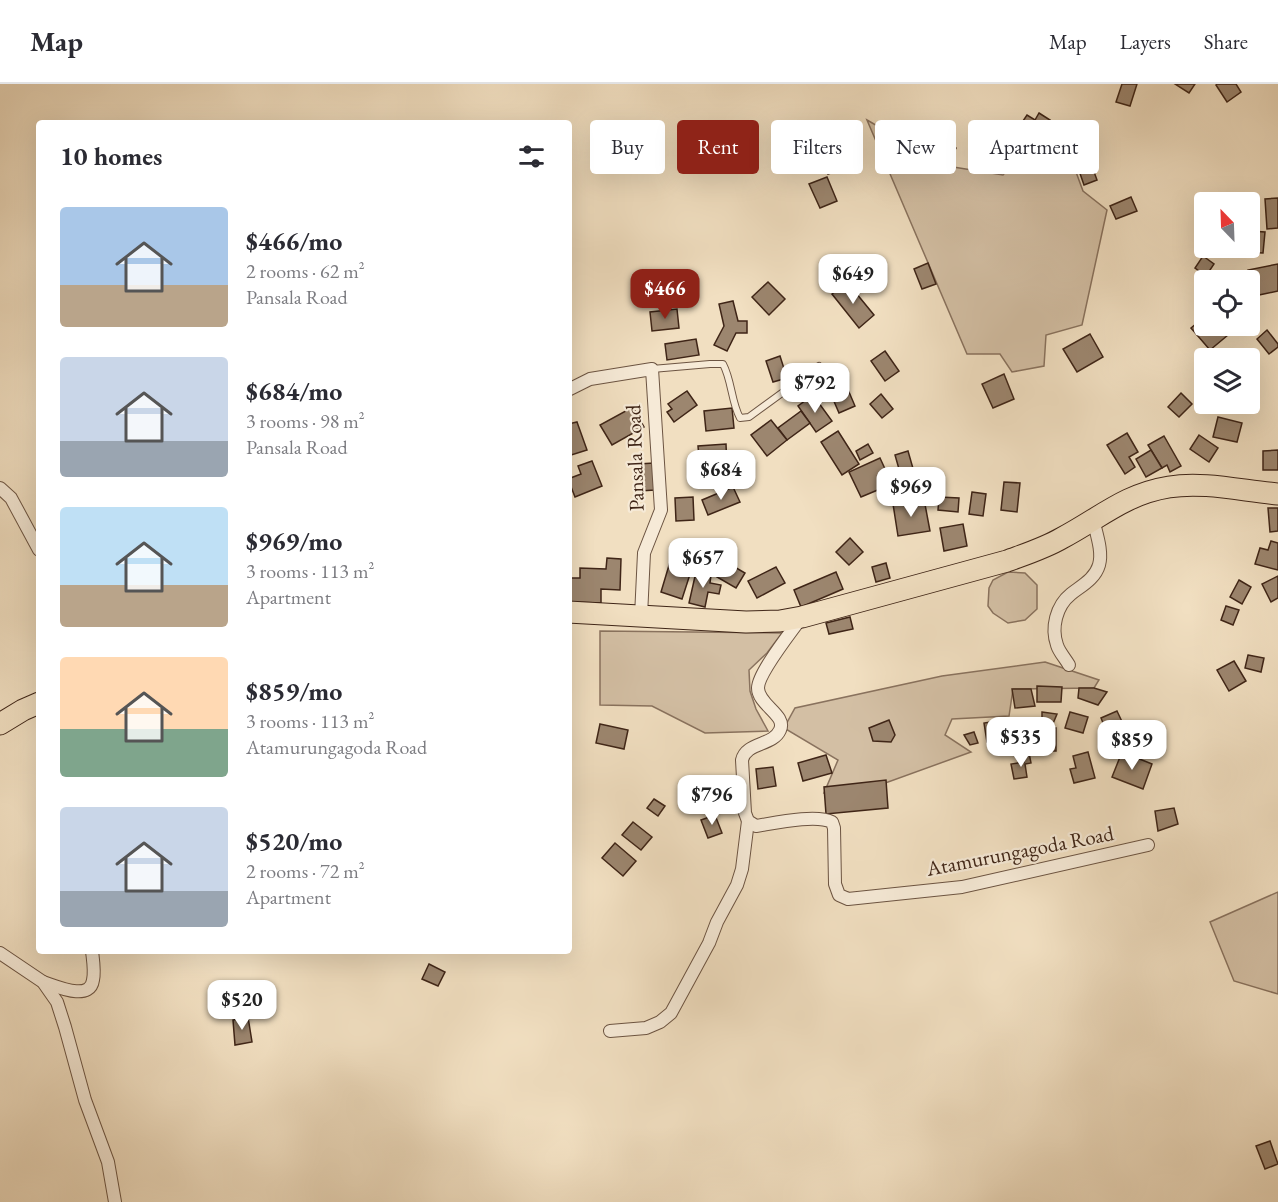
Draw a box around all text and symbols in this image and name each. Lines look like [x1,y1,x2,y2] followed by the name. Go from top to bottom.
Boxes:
[30,23,83,59] text: Map
[1049,28,1087,55] text: Map
[1120,28,1171,55] text: Layers
[1204,28,1248,55] text: Share
[590,120,665,174] chip: Buy
[677,120,759,174] chip: Rent
[771,120,863,174] chip: Filters
[875,120,956,174] chip: New
[968,120,1099,174] chip: Apartment
[60,139,162,173] text: 10 homes
[515,140,548,173] icon: filters
[1194,192,1260,258] north arrow
[1194,192,1260,414] map controls
[246,224,342,258] text: $466/mo
[108,231,180,303] icon: home
[817,254,889,305] pin: $649
[246,258,365,284] text: 2 rooms · 62 m²
[833,260,873,286] text: $649
[629,269,701,320] pin: $466
[1194,270,1260,336] button: locate
[645,275,685,301] text: $466
[246,284,348,310] text: Pansala Road
[1194,348,1260,414] button: layers
[779,363,851,414] pin: $792
[795,369,835,395] text: $792
[246,374,342,408] text: $684/mo
[108,381,180,453] icon: home
[619,404,650,512] street label: Pansala Road
[246,408,365,434] text: 3 rooms · 98 m²
[246,434,348,460] text: Pansala Road
[685,450,757,501] pin: $684
[701,456,741,482] text: $684
[875,467,947,518] pin: $969
[891,473,931,499] text: $969
[246,524,342,558] text: $969/mo
[108,531,180,603] icon: home
[667,538,739,589] pin: $657
[683,544,723,570] text: $657
[246,558,374,584] text: 3 rooms · 113 m²
[246,584,331,610] text: Apartment
[246,674,342,708] text: $859/mo
[108,681,180,753] icon: home
[246,708,374,734] text: 3 rooms · 113 m²
[985,717,1057,768] pin: $535
[1096,720,1168,771] pin: $859
[1001,723,1041,749] text: $535
[1112,726,1152,752] text: $859
[246,734,427,760] text: Atamurungagoda Road
[676,775,748,826] pin: $796
[692,781,732,807] text: $796
[923,819,1116,882] street label: Atamurungagoda Road
[246,824,342,858] text: $520/mo
[108,831,180,903] icon: home
[246,858,365,884] text: 2 rooms · 72 m²
[246,884,331,910] text: Apartment
[206,980,278,1031] pin: $520
[222,986,262,1012] text: $520

